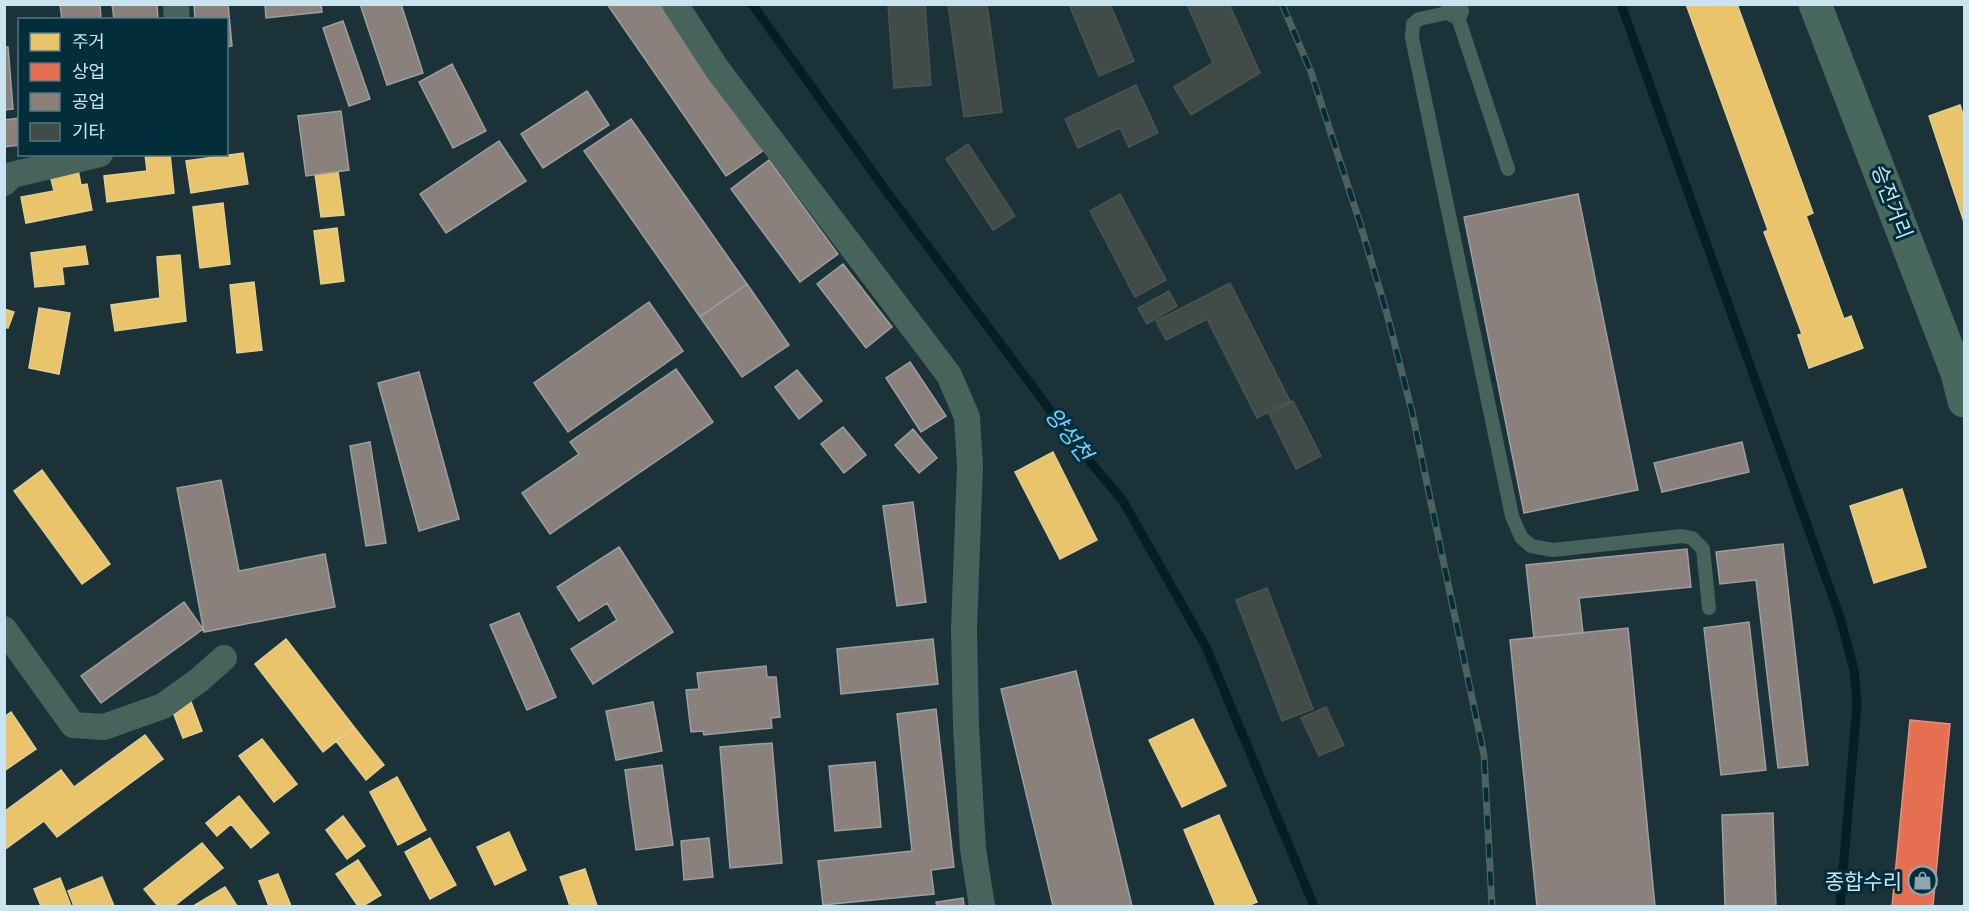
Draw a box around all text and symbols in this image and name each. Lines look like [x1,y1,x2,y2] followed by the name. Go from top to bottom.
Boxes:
[18,18,228,156] legend
[72,31,105,52] text: 주거
[72,61,105,82] text: 상업
[72,91,105,112] text: 공업
[72,121,106,142] text: 기타
[1866,161,1918,243] street label: 승전거리
[1040,402,1100,468] water label: 양성천
[1907,865,1939,897] shop icon: 종합수리
[1825,869,1902,894] place label: 종합수리

